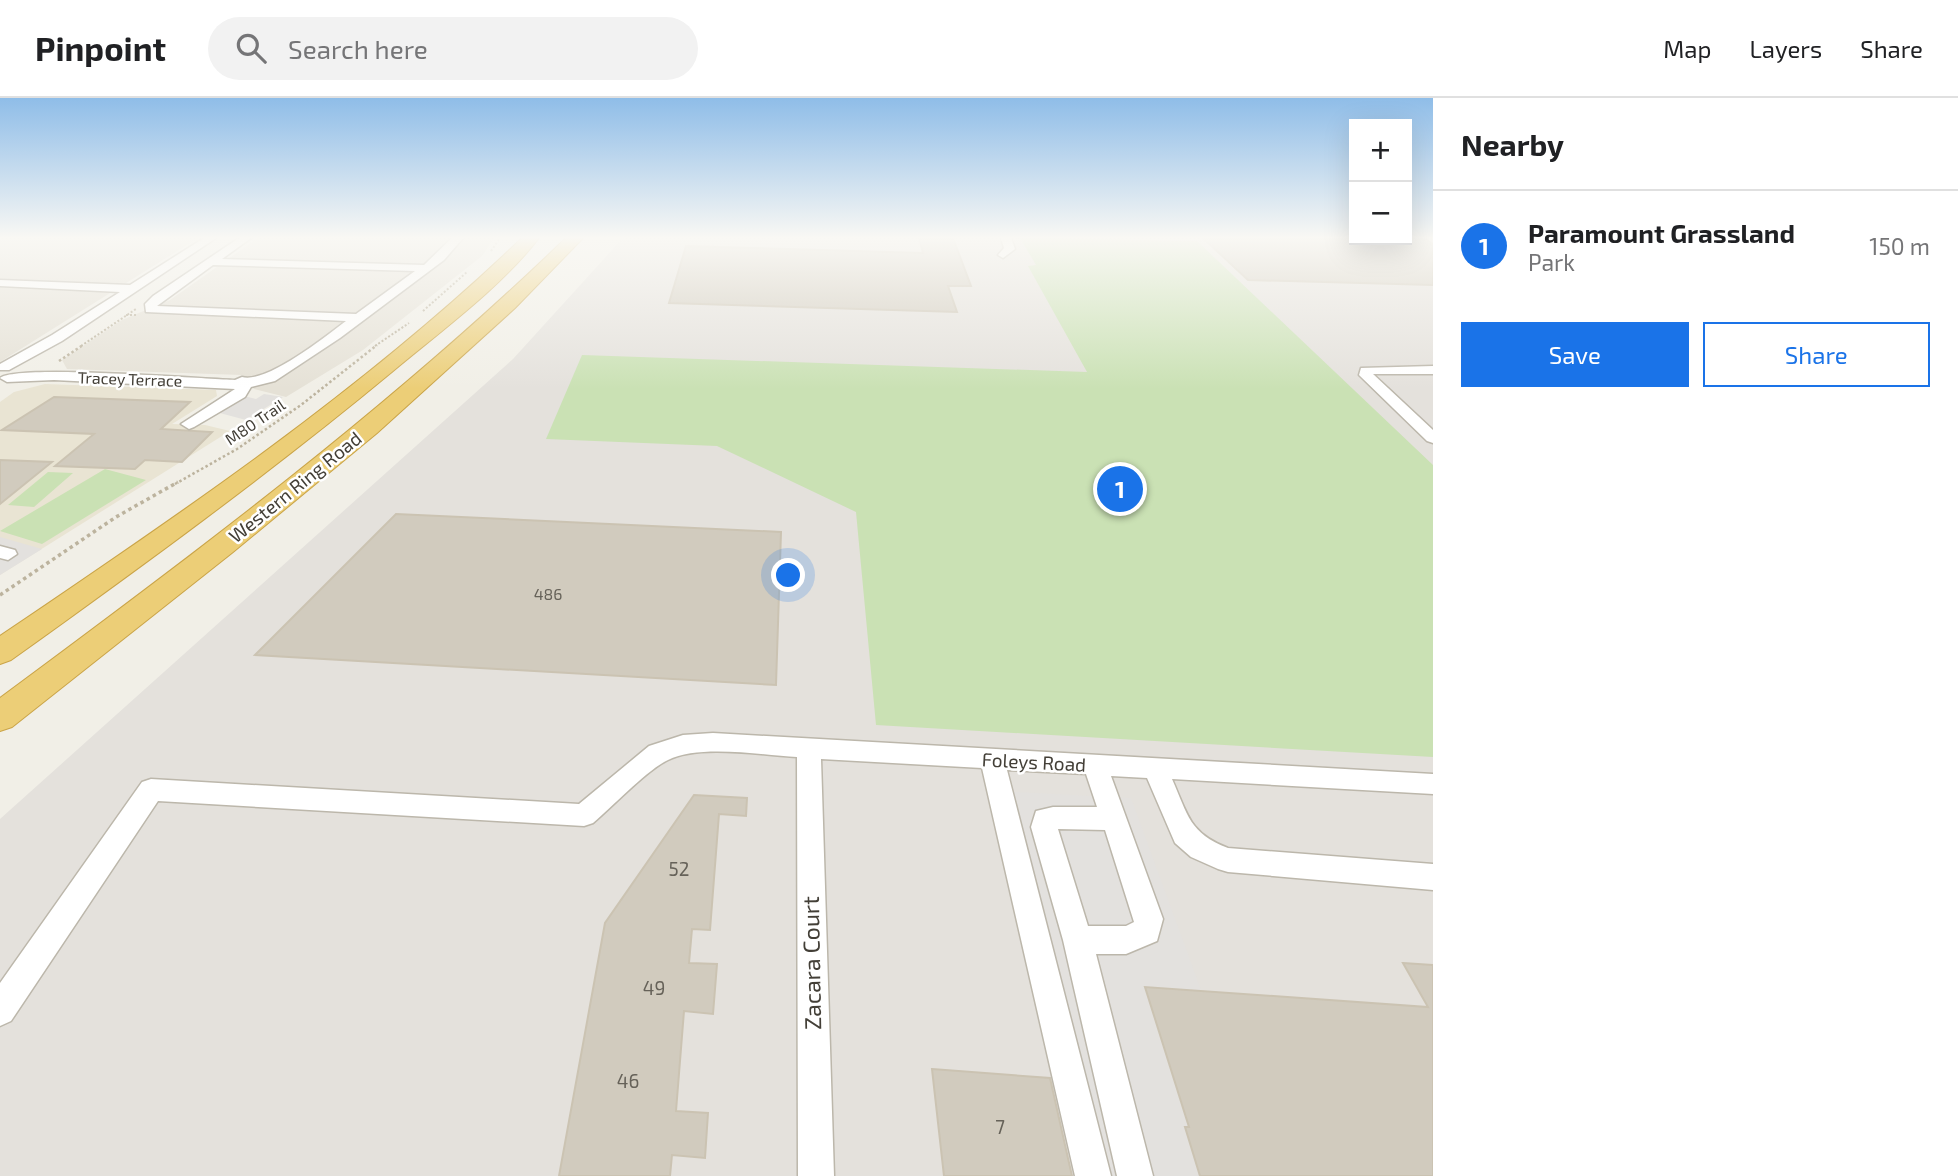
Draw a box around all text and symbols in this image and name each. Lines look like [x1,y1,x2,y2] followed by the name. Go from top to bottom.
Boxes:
[208,17,698,80] search box
[35,28,166,68] text: Pinpoint
[232,29,270,67] icon: search
[288,33,428,64] text: Search here
[1663,34,1711,63] text: Map
[1749,34,1822,63] text: Layers
[1860,34,1923,63] text: Share
[1349,119,1412,245] map controls
[1349,119,1412,182] button: +
[1461,126,1564,162] text: Nearby
[1349,182,1412,245] button: −
[1528,217,1795,248] text: Paramount Grassland
[1479,232,1489,260] text: 1
[1869,232,1930,260] text: 150 m
[1528,248,1575,276] text: Park
[1461,322,1689,387] button: Save
[1703,322,1930,387] button: Share
[77,367,183,390] street label: Tracey Terrace
[221,394,289,449] street label: M80 Trail
[224,426,366,547] street label: Western Ring Road
[1097,463,1143,515] pin: 1
[771,558,805,592] your location
[534,584,562,603] house number: 486
[981,747,1087,776] street label: Foleys Road
[669,857,689,880] house number: 52
[796,896,826,1030] street label: Zacara Court
[643,976,665,999] house number: 49
[617,1069,639,1092] house number: 46
[995,1115,1005,1138] house number: 7

